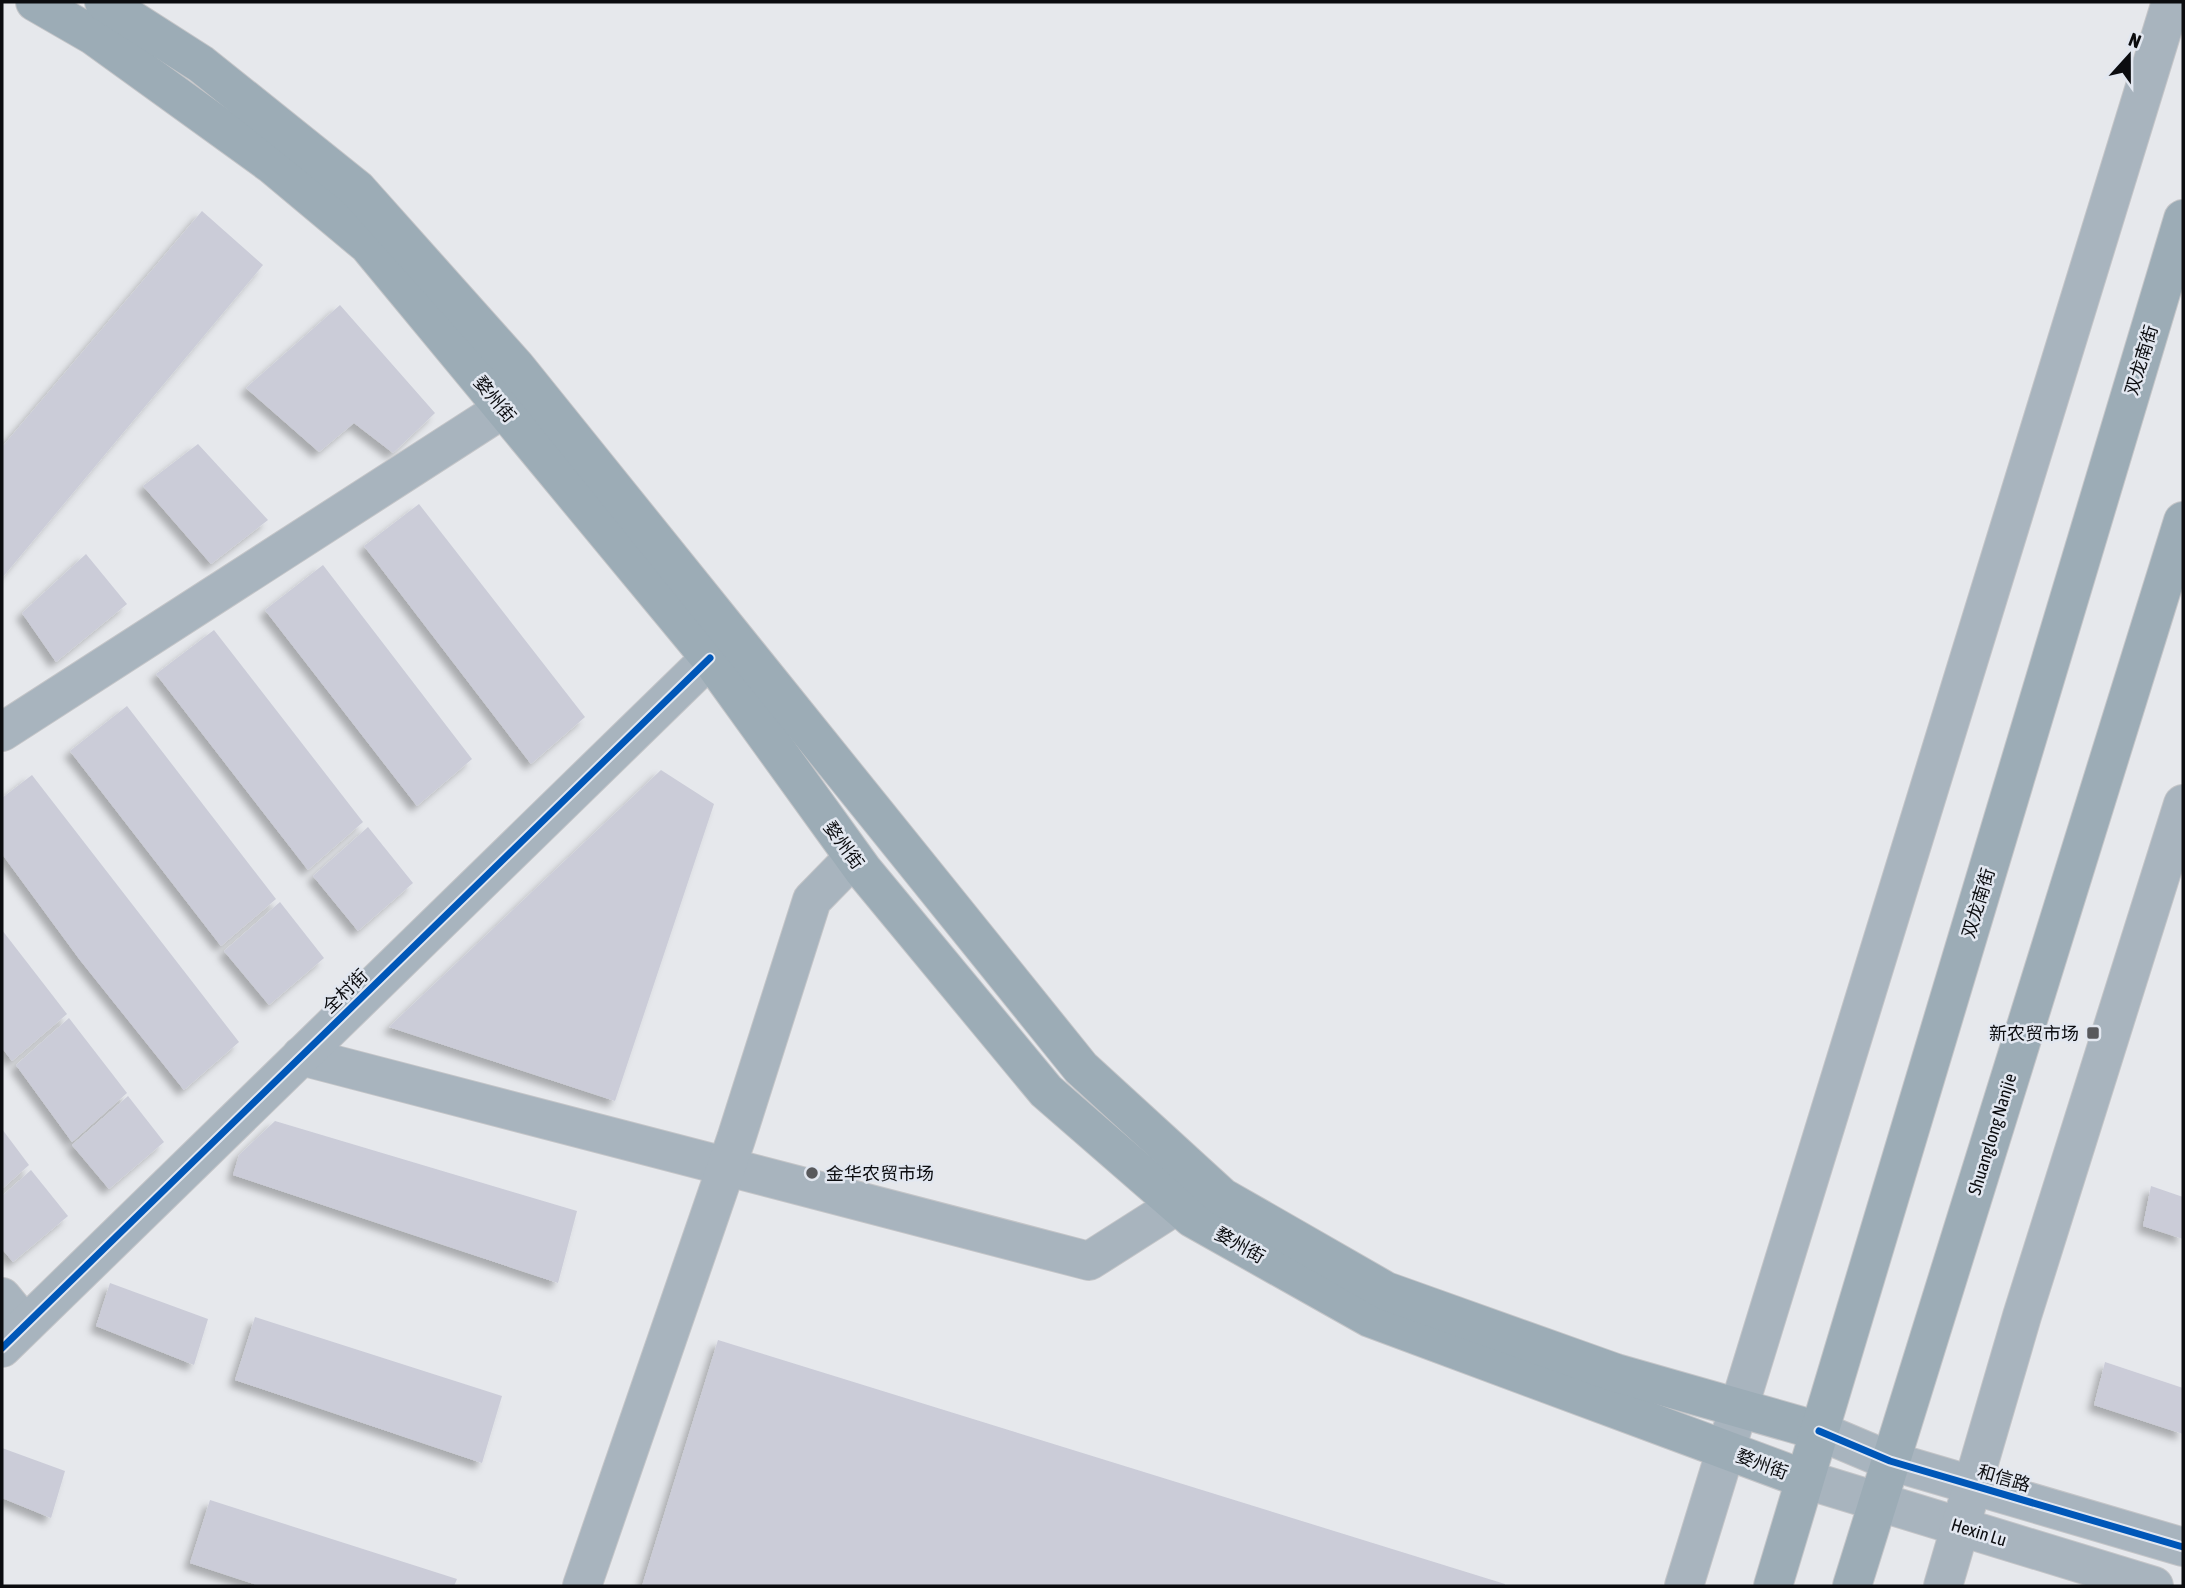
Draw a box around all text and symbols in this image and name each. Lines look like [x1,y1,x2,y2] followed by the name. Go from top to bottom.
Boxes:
[2094,21,2164,91] north arrow
[2126,28,2144,52] text: N
[2120,323,2162,397] street label: 双龙南街
[470,372,520,426] street label: 婺州街
[820,817,868,873] street label: 婺州街
[1957,866,1999,940] street label: 双龙南街
[318,965,372,1017] street label: 全村街
[1989,1023,2079,1044] place label: 新农贸市场
[2085,1025,2101,1041] marker: 新农贸市场
[1964,1071,2020,1197] street label: Shuanglong Nanjie
[826,1163,934,1184] place label: 金华农贸市场
[804,1165,820,1181] marker: 金华农贸市场
[1211,1223,1269,1267] street label: 婺州街
[1733,1445,1791,1483] street label: 婺州街
[1975,1460,2033,1496] street label: 和信路
[1949,1514,2009,1550] street label: Hexin Lu

